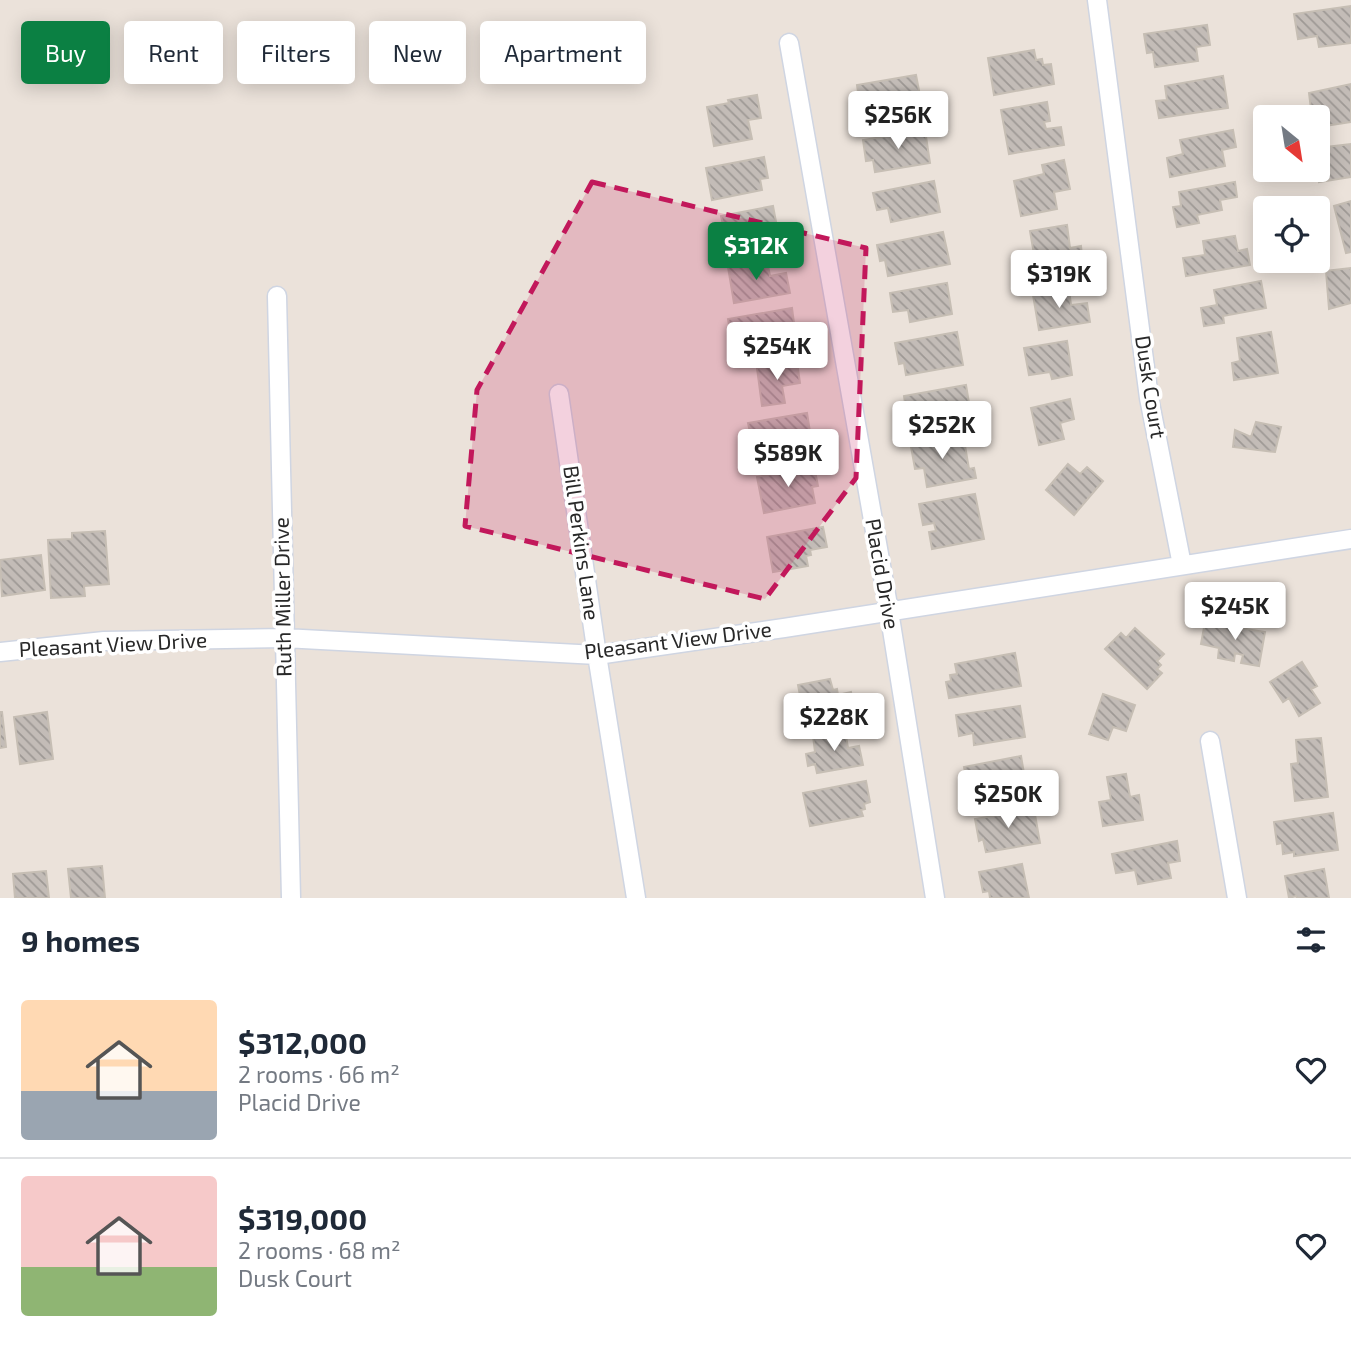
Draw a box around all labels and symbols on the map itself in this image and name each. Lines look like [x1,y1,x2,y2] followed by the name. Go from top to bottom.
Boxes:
[849,92,947,151] pin: $256K
[1253,105,1330,182] north arrow
[707,222,805,282] pin: $312K
[1010,250,1108,310] pin: $319K
[728,322,826,382] pin: $254K
[1131,333,1172,440] street label: Dusk Court
[893,402,991,461] pin: $252K
[739,430,837,489] pin: $589K
[559,464,606,622] street label: Bill Perkins Lane
[861,516,906,631] street label: Placid Drive
[268,517,295,677] street label: Ruth Miller Drive
[1186,582,1284,642] pin: $245K
[583,616,773,663] street label: Pleasant View Drive
[18,626,208,661] street label: Pleasant View Drive
[785,694,883,753] pin: $228K
[959,770,1057,830] pin: $250K

